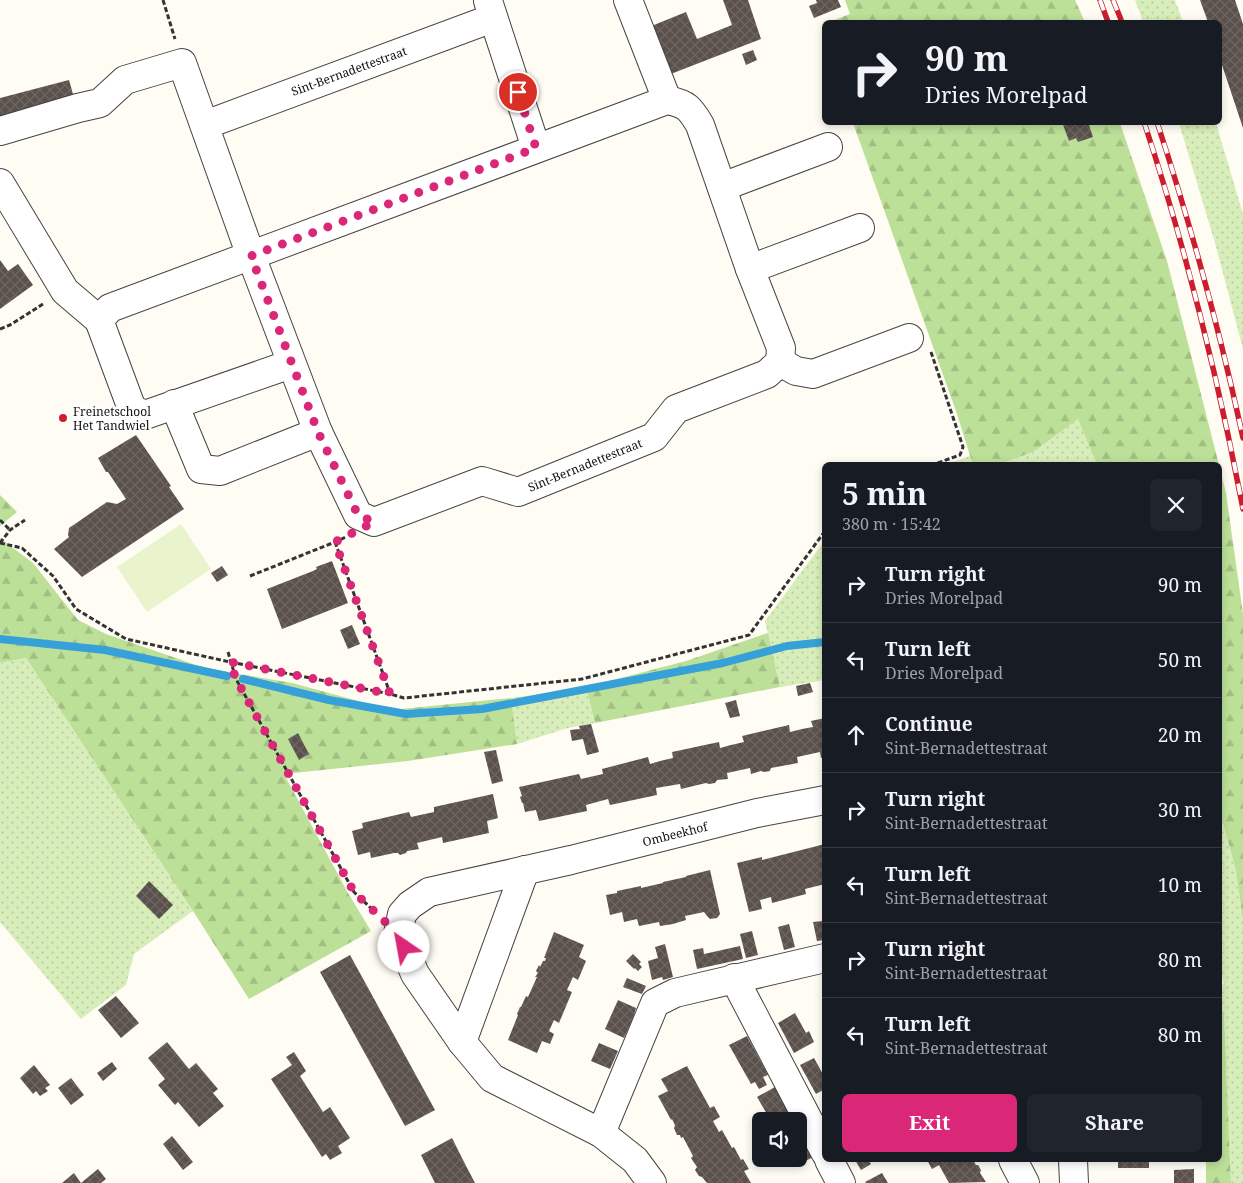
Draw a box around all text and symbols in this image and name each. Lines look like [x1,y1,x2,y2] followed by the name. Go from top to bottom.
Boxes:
[925,34,1008,81] text: 90 m
[842,40,907,105] icon: right
[289,42,409,100] street label: Sint-Bernadettestraat
[497,71,539,113] pin
[504,78,532,106] icon: arrive
[925,79,1088,109] text: Dries Morelpad
[73,403,151,434] place label: Freinetschool Het Tandwiel
[57,412,69,424] marker: Freinetschool Het Tandwiel
[525,434,645,496] street label: Sint-Bernadettestraat
[842,473,927,514] text: 5 min
[1150,479,1202,531] button: close
[842,513,941,535] text: 380 m · 15:42
[885,561,985,587] text: Turn right
[842,571,870,599] icon: right
[1158,572,1202,598] text: 90 m
[885,587,1003,609] text: Dries Morelpad
[885,636,971,662] text: Turn left
[842,646,870,674] icon: left
[1158,647,1202,673] text: 50 m
[885,662,1003,684] text: Dries Morelpad
[885,711,973,737] text: Continue
[842,721,870,749] icon: ahead
[1158,722,1202,748] text: 20 m
[885,737,1048,759] text: Sint-Bernadettestraat
[885,786,985,812] text: Turn right
[842,796,870,824] icon: right
[1158,797,1202,823] text: 30 m
[885,812,1048,834] text: Sint-Bernadettestraat
[641,817,711,850] street label: Ombeekhof
[885,861,971,887] text: Turn left
[842,871,870,899] icon: left
[1158,872,1202,898] text: 10 m
[885,887,1048,909] text: Sint-Bernadettestraat
[377,920,429,972] position arrow
[885,936,985,962] text: Turn right
[842,946,870,974] icon: right
[1158,947,1202,973] text: 80 m
[885,962,1048,984] text: Sint-Bernadettestraat
[885,1011,971,1037] text: Turn left
[842,1021,870,1049] icon: left
[1158,1022,1202,1048] text: 80 m
[885,1037,1048,1059] text: Sint-Bernadettestraat
[842,1094,1017,1152] button: Exit
[1027,1094,1202,1152] button: Share
[752,1112,807,1167] map controls
[752,1112,807,1167] button: sound

